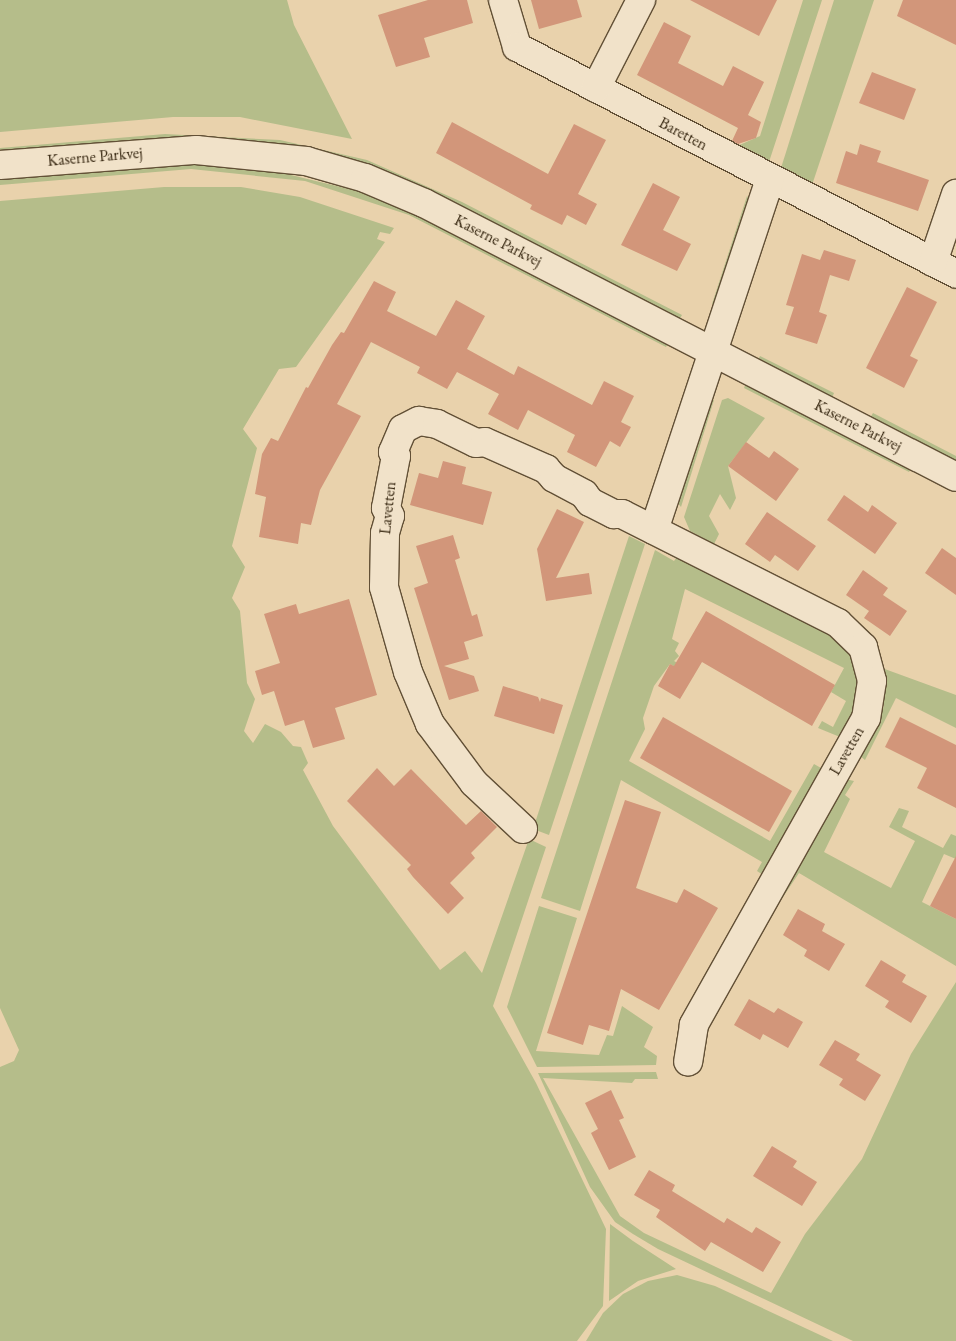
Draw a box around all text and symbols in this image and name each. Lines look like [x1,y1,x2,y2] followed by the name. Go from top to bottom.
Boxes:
[655,113,711,155] street label: Baretten
[47,143,143,171] street label: Kaserne Parkvej
[451,211,545,271] street label: Kaserne Parkvej
[811,396,905,456] street label: Kaserne Parkvej
[376,481,400,535] street label: Lavetten
[825,723,869,779] street label: Lavetten

